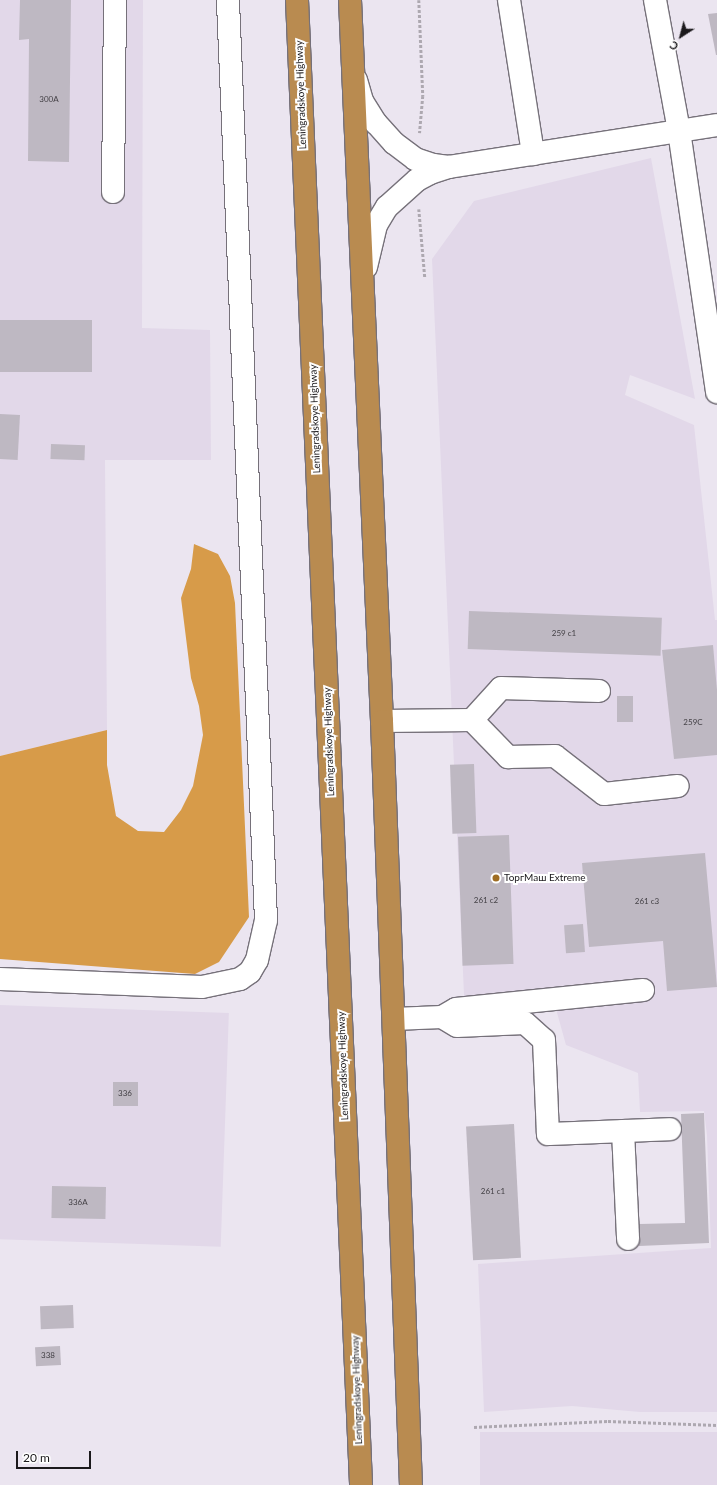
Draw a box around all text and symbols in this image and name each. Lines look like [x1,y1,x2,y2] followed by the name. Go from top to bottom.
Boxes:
[661,16,701,56] north arrow
[667,39,680,54] text: С
[293,40,309,150] street label: Leningradskoye Highway
[39,95,59,105] house number: 300А
[307,364,323,474] street label: Leningradskoye Highway
[552,629,576,639] house number: 259 c1
[321,687,337,797] street label: Leningradskoye Highway
[683,718,703,728] house number: 259С
[504,872,586,884] place label: ТоргМаш Extreme
[491,873,501,883] marker: ТоргМаш Extreme
[474,896,498,906] house number: 261 с2
[635,897,659,907] house number: 261 с3
[335,1011,351,1121] street label: Leningradskoye Highway
[118,1089,132,1099] house number: 336
[481,1187,505,1197] house number: 261 с1
[68,1198,88,1208] house number: 336А
[349,1335,365,1445] street label: Leningradskoye Highway
[41,1351,55,1361] house number: 338
[18,1443,93,1469] scale bar
[23,1450,50,1465] text: 20 m

